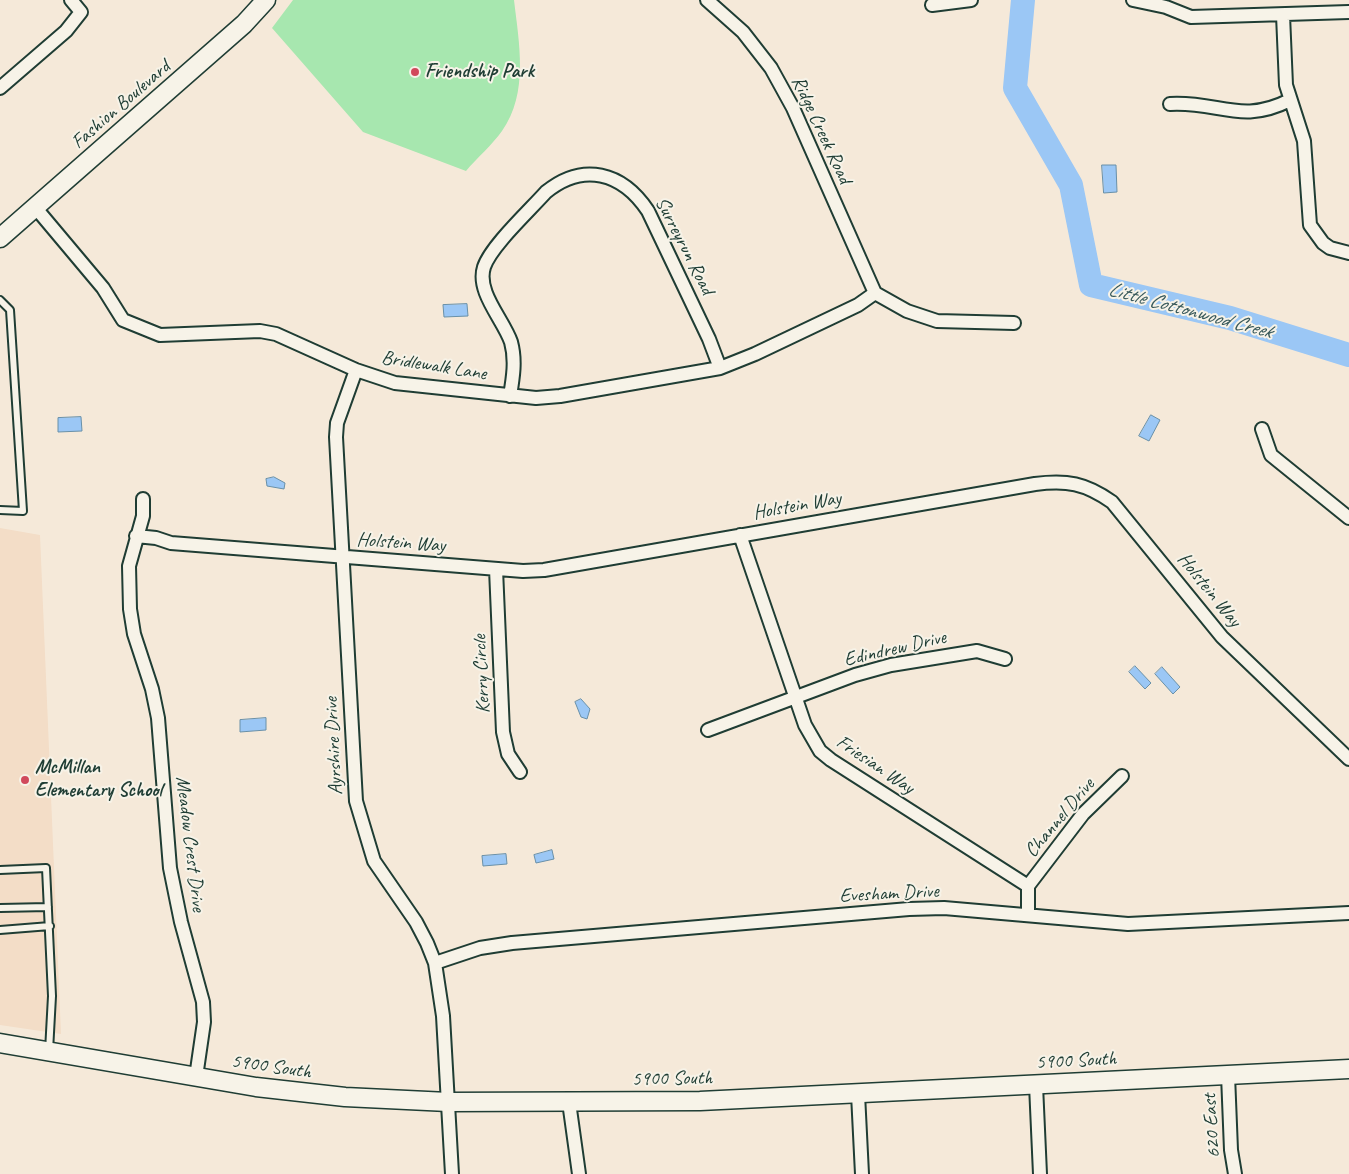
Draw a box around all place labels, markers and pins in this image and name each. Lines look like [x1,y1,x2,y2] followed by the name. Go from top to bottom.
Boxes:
[425,60,534,84] place label: Friendship Park
[409,66,421,78] marker: Friendship Park
[35,756,162,803] place label: McMillan Elementary School
[19,774,31,786] marker: McMillan Elementary School

